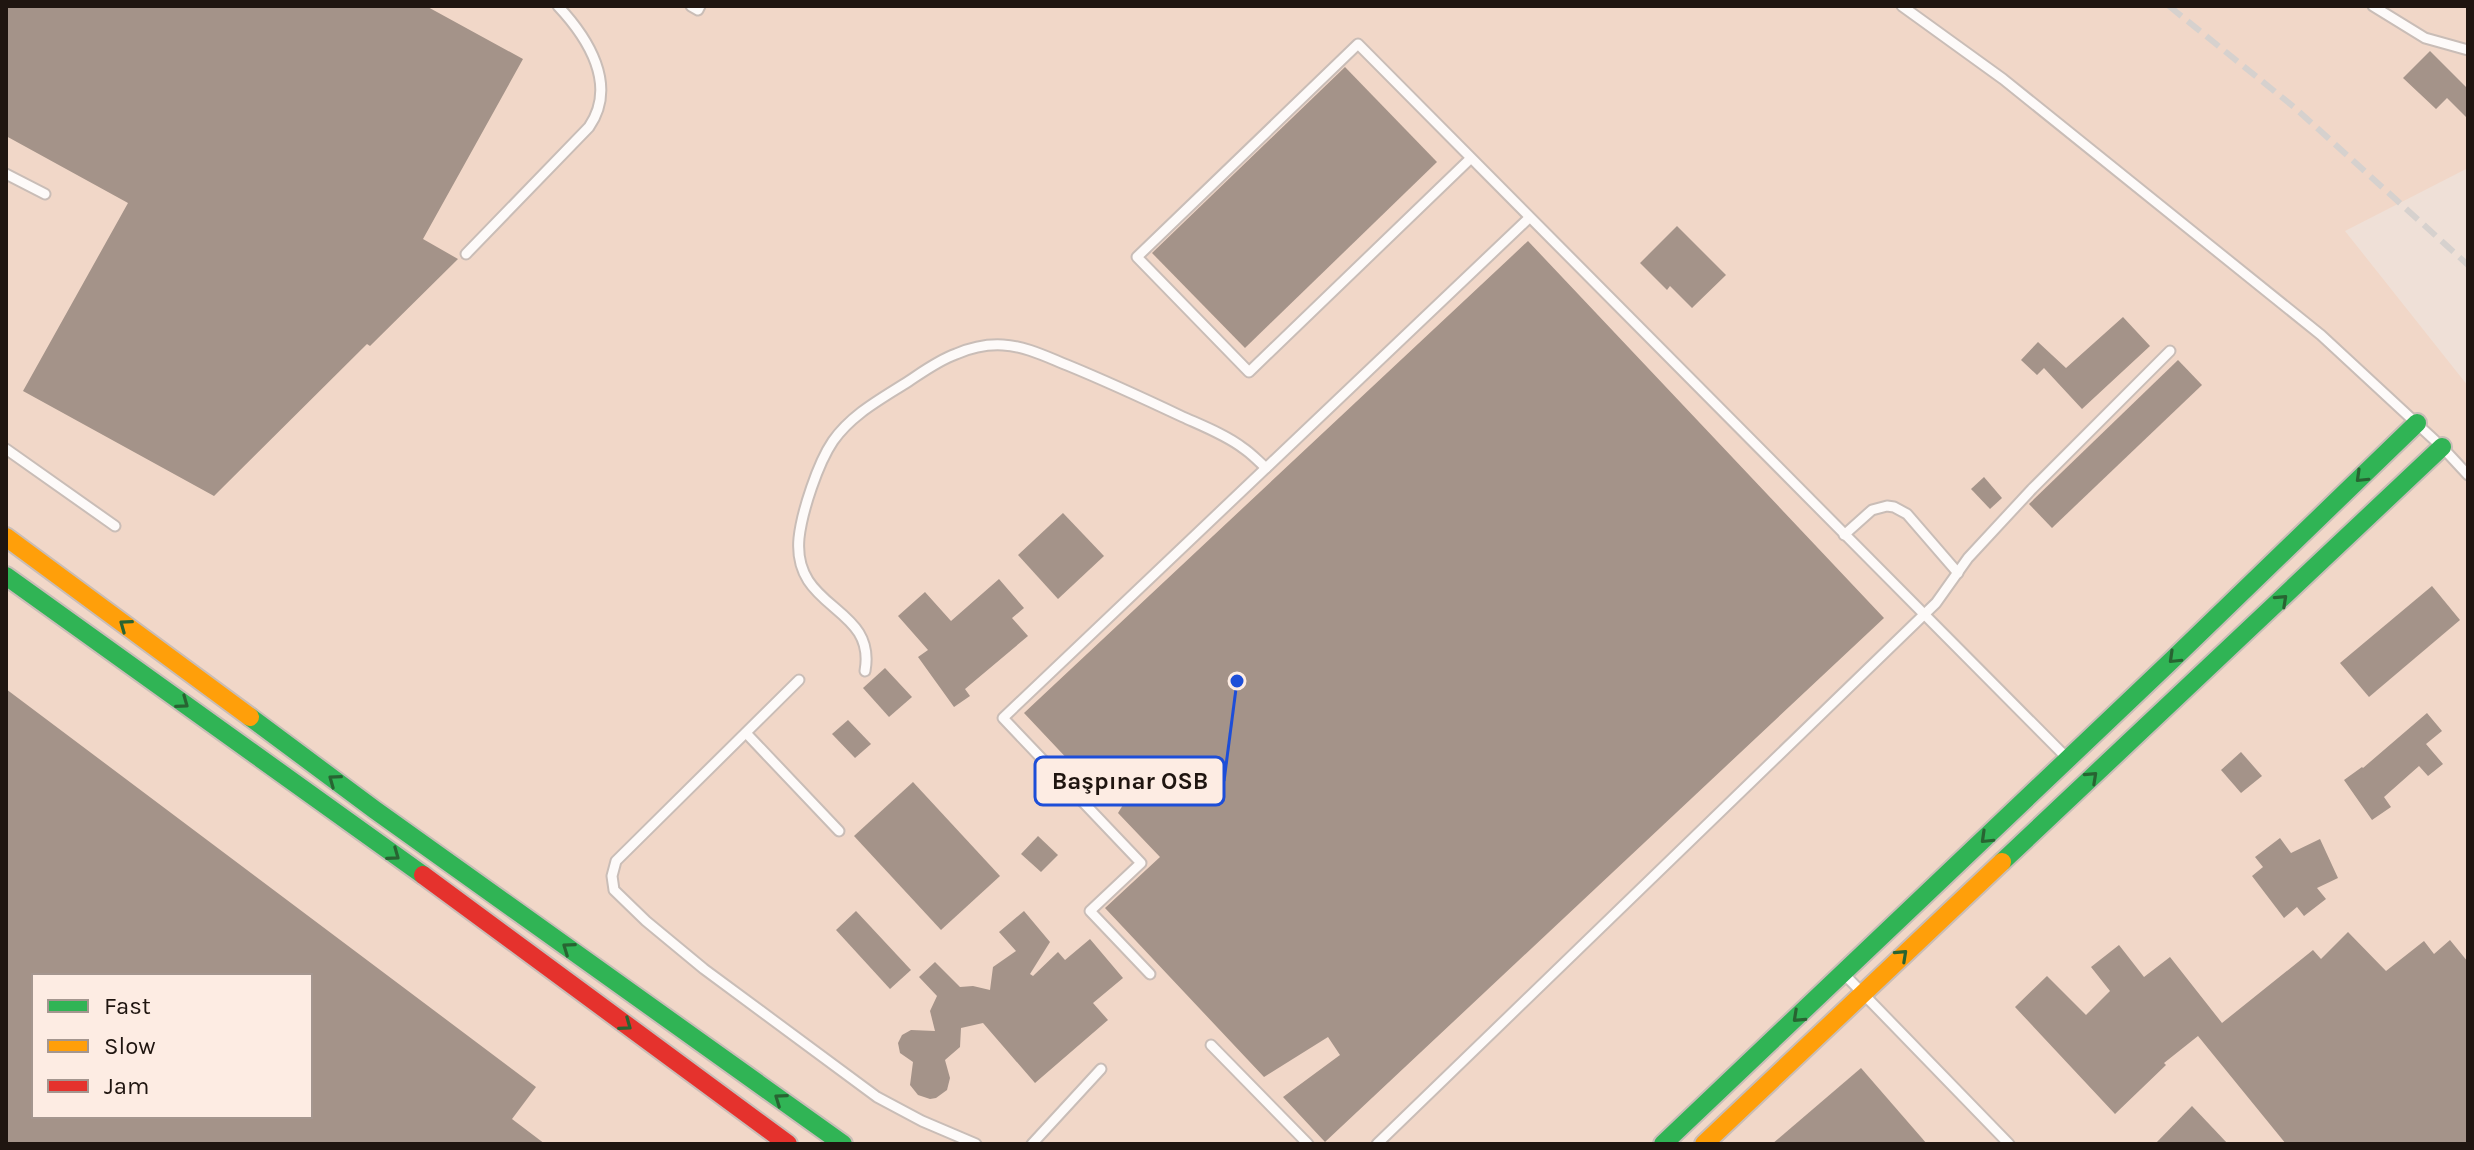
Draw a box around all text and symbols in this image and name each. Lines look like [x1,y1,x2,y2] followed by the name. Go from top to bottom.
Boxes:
[2356,468,2370,482] one-way arrow
[2272,595,2287,609] one-way arrow
[119,621,134,635] one-way arrow
[2169,649,2183,663] one-way arrow
[175,693,189,708] one-way arrow
[1035,757,1224,805] callout: Başpınar OSB
[1052,767,1208,795] text: Başpınar OSB
[2083,772,2097,787] one-way arrow
[328,775,343,790] one-way arrow
[1981,828,1995,843] one-way arrow
[386,845,400,859] one-way arrow
[562,943,577,958] one-way arrow
[1893,949,1907,964] one-way arrow
[32,974,312,1118] legend
[104,992,151,1020] text: Fast
[1793,1008,1807,1022] one-way arrow
[618,1016,632,1030] one-way arrow
[104,1032,156,1060] text: Slow
[104,1072,149,1100] text: Jam
[774,1094,788,1109] one-way arrow

